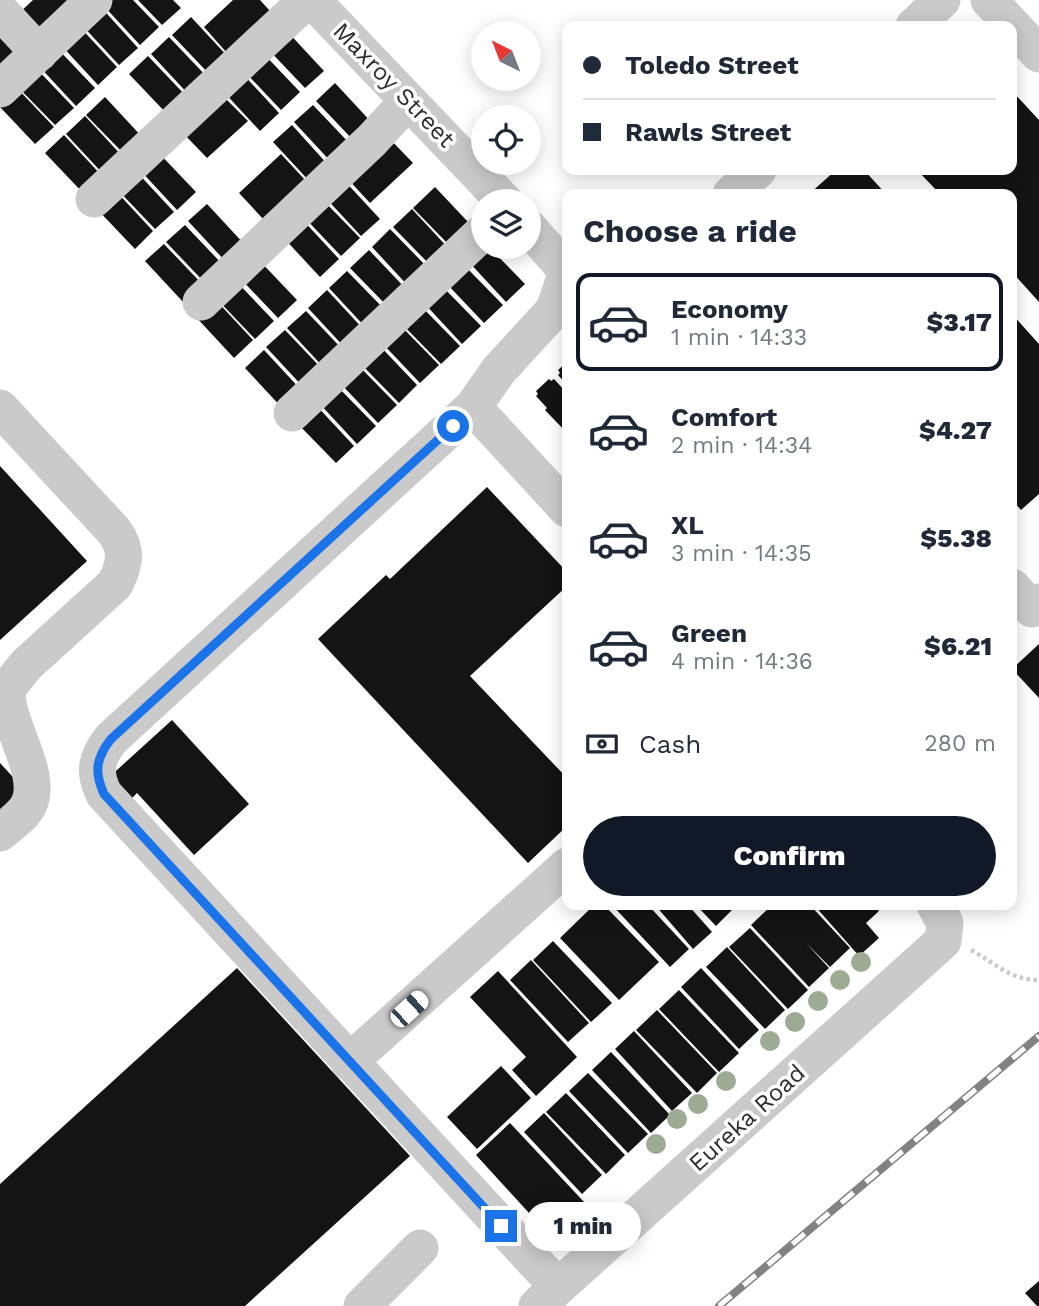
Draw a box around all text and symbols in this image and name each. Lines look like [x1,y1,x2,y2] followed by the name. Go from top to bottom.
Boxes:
[328,17,460,153] street label: Maxroy Street
[471,21,541,91] north arrow
[471,21,541,259] map controls
[625,50,799,80] text: Toledo Street
[471,105,541,175] button: locate
[625,117,791,147] text: Rawls Street
[471,189,541,259] button: layers
[583,212,797,250] text: Choose a ride
[587,291,650,354] icon: car
[671,294,788,324] text: Economy
[927,307,992,337] text: $3.17
[671,324,807,351] text: 1 min · 14:33
[587,399,650,462] icon: car
[671,402,777,432] text: Comfort
[437,410,469,442] route start
[919,415,992,445] text: $4.27
[671,432,812,459] text: 2 min · 14:34
[587,507,650,570] icon: car
[671,510,704,540] text: XL
[920,523,992,553] text: $5.38
[671,540,812,567] text: 3 min · 14:35
[587,615,650,678] icon: car
[671,618,747,648] text: Green
[924,631,992,661] text: $6.21
[671,648,813,675] text: 4 min · 14:36
[583,725,621,763] icon: cash
[639,729,701,759] text: Cash
[924,730,996,757] text: 280 m
[583,816,996,896] button: Confirm
[387,987,432,1031] car
[683,1059,811,1177] street label: Eureka Road
[526,1202,641,1250] callout: 1 min
[485,1210,517,1242] route end
[553,1213,613,1240] text: 1 min

